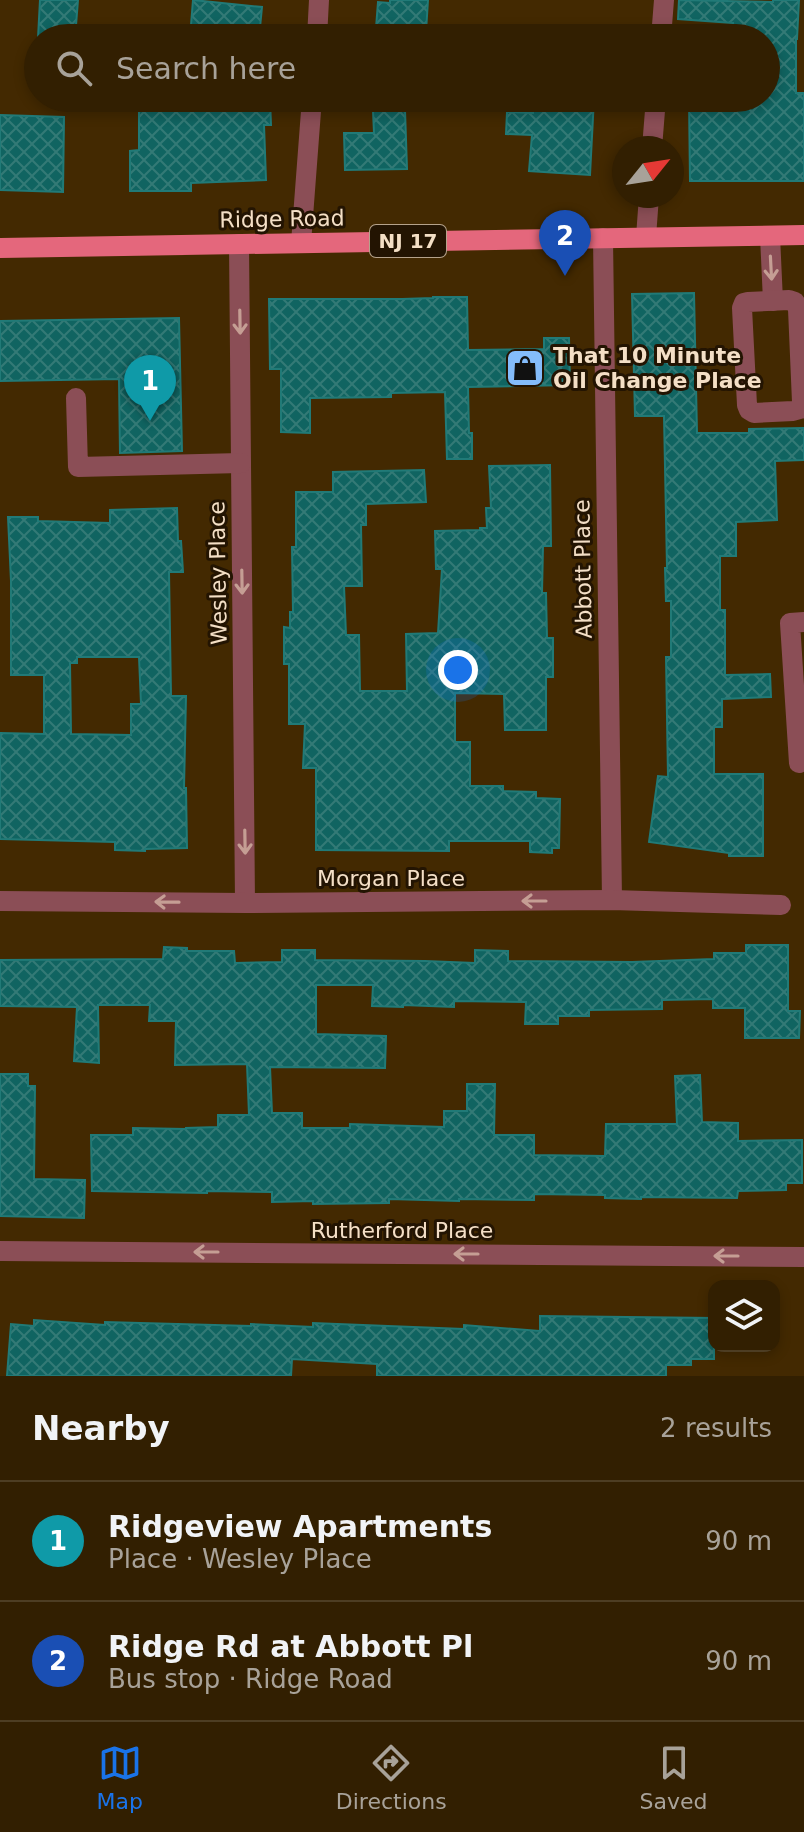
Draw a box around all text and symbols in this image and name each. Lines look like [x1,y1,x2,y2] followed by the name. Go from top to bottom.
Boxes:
[24,24,780,112] search box
[52,46,96,90] icon: search
[116,51,296,86] text: Search here
[612,136,684,208] north arrow
[219,205,345,233] street label: Ridge Road
[539,210,591,276] pin: 2
[370,225,446,257] road number: NJ 17
[764,254,779,281] one-way arrow
[232,308,248,335] one-way arrow
[553,343,762,393] place label: That 10 Minute Oil Change Place
[504,347,546,389] shop icon: That 10 Minute Oil Change Place
[124,355,176,421] pin: 1
[569,499,597,639] street label: Abbott Place
[204,501,232,645] street label: Wesley Place
[234,568,250,595] one-way arrow
[438,650,478,690] your location
[237,828,253,855] one-way arrow
[317,866,465,891] street label: Morgan Place
[521,893,548,909] one-way arrow
[154,894,181,910] one-way arrow
[311,1218,493,1243] street label: Rutherford Place
[193,1244,220,1260] one-way arrow
[453,1246,480,1262] one-way arrow
[713,1248,740,1264] one-way arrow
[708,1280,780,1352] map controls
[708,1280,780,1352] button: layers
[32,1408,170,1448] text: Nearby
[660,1413,772,1443] text: 2 results
[108,1509,492,1544] text: Ridgeview Apartments
[49,1526,67,1556] text: 1
[705,1526,772,1556] text: 90 m
[108,1544,372,1574] text: Place · Wesley Place
[108,1629,473,1664] text: Ridge Rd at Abbott Pl
[49,1646,67,1676] text: 2
[705,1646,772,1676] text: 90 m
[108,1664,393,1694] text: Bus stop · Ridge Road
[96,1741,143,1814] tab: Map
[336,1741,447,1814] tab: Directions
[640,1741,708,1814] tab: Saved

